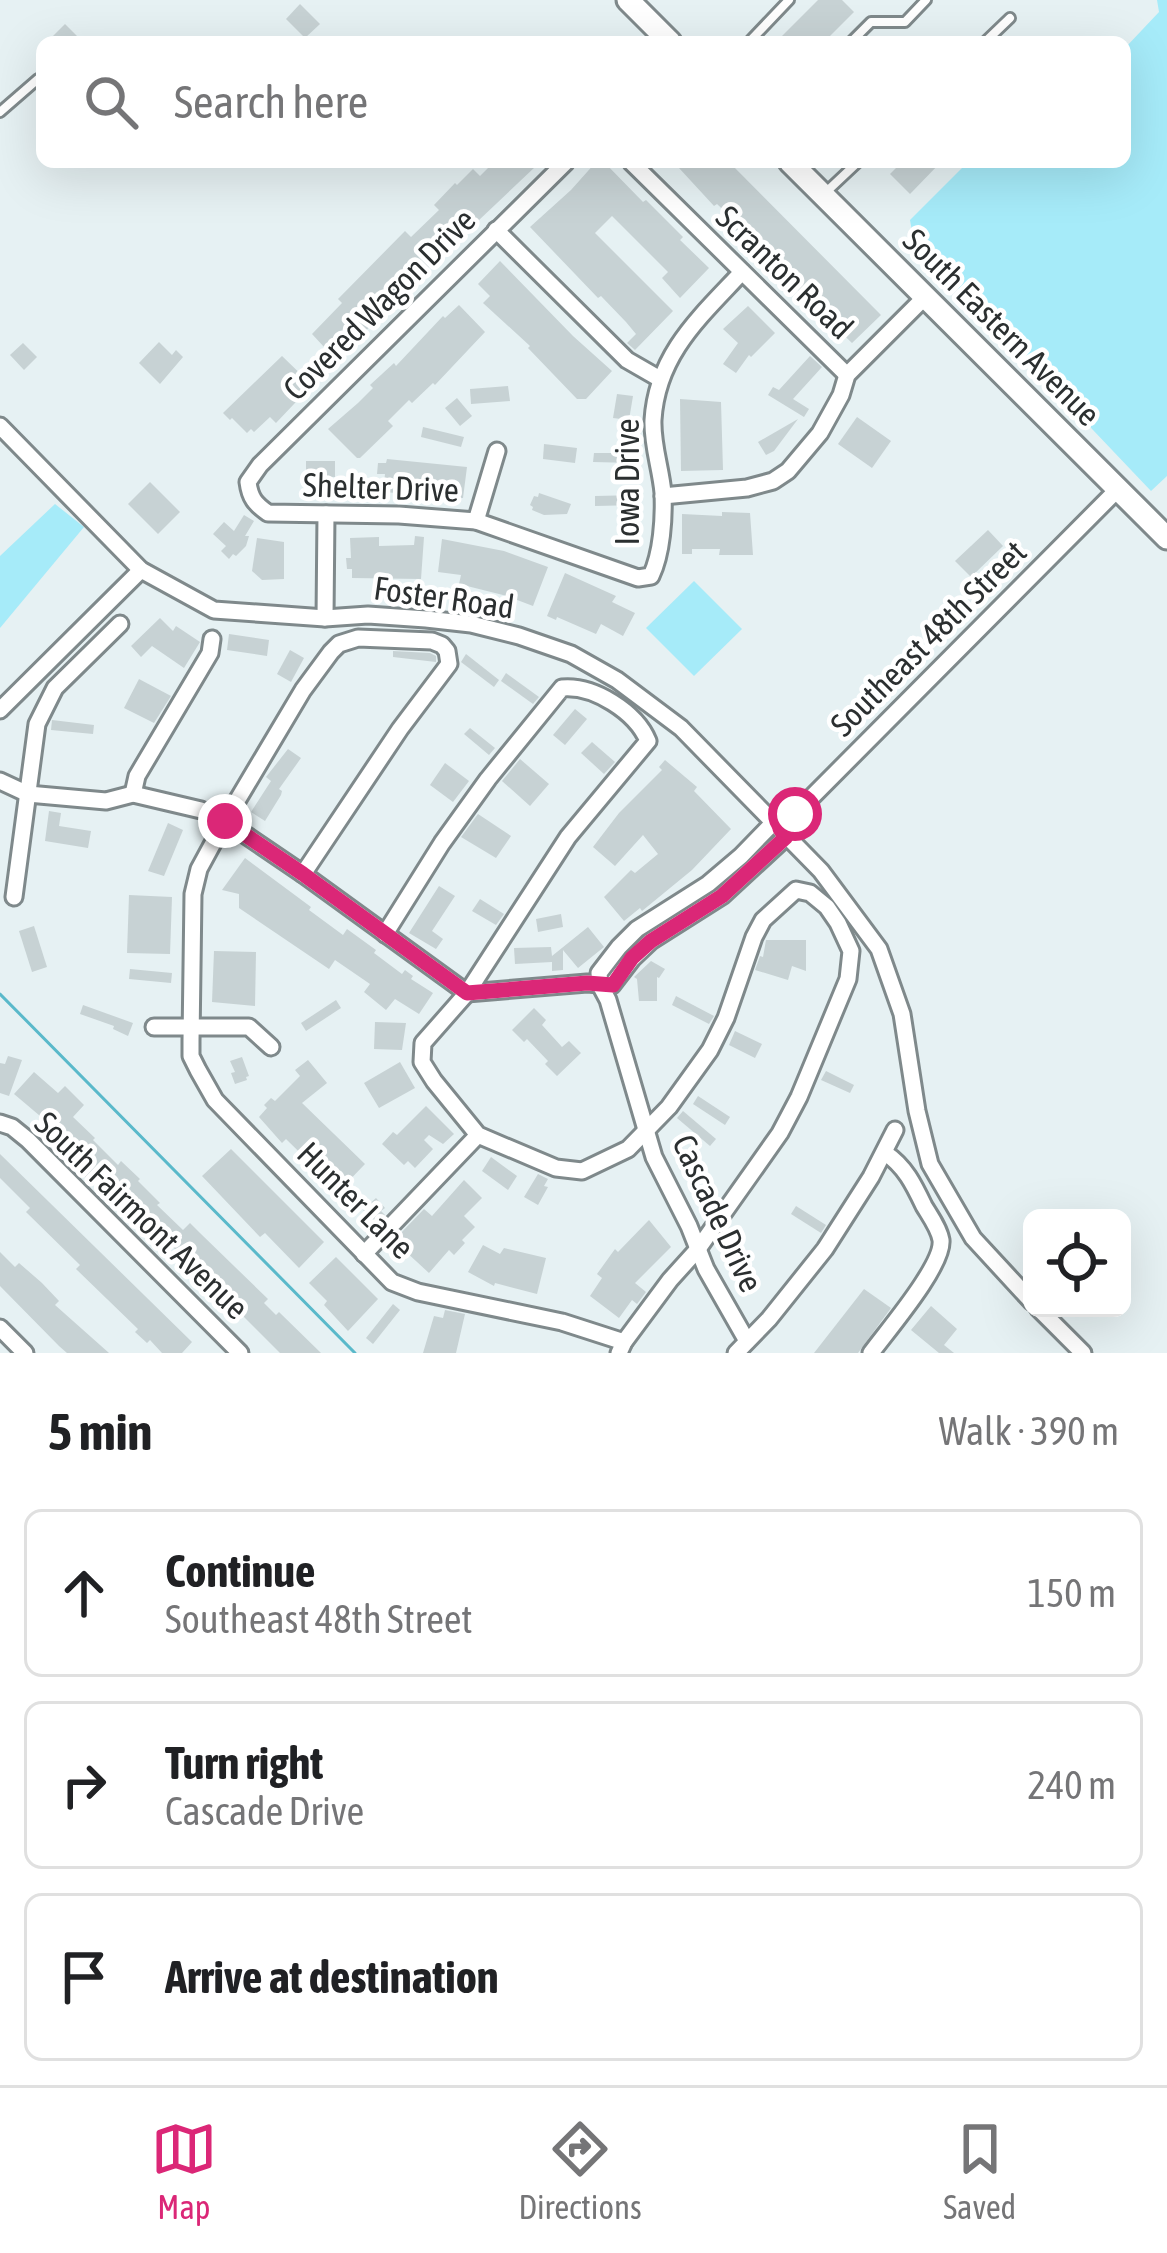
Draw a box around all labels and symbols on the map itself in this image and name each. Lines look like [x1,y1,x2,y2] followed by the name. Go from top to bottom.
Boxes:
[709,198,861,346] street label: Scranton Road
[275,200,483,408] street label: Covered Wagon Drive
[896,221,1108,433] street label: South Eastern Avenue
[608,419,646,545] street label: Iowa Drive
[302,465,460,509] street label: Shelter Drive
[823,533,1033,743] street label: Southeast 48th Street
[371,568,517,626] street label: Foster Road
[768,787,822,841] route start
[198,794,252,848] route end
[28,1104,256,1326] street label: South Fairmont Avenue
[665,1129,771,1297] street label: Cascade Drive
[290,1134,422,1266] street label: Hunter Lane

